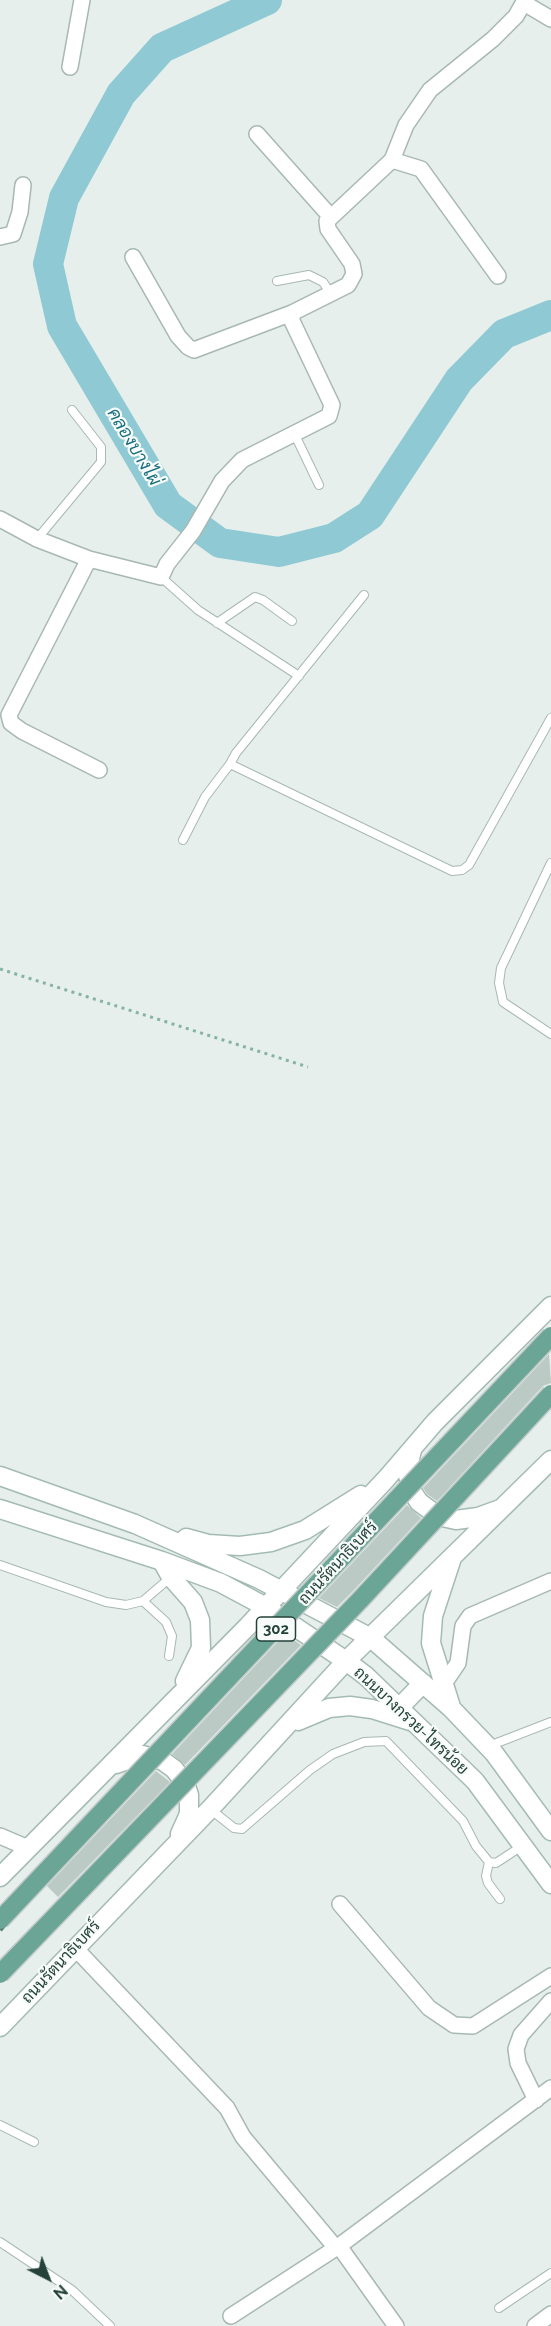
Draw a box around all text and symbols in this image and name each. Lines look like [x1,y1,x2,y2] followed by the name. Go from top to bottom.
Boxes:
[102,404,166,490] water label: คลองบางไผ่
[295,1518,381,1608] street label: ถนนรัตนาธิเบศร์
[256,1617,296,1641] road number: 302
[350,1663,472,1779] street label: ถนนบางกรวย-ไทรน้อย
[18,1917,104,2007] street label: ถนนรัตนาธิเบศร์
[18,2248,78,2308] north arrow
[49,2281,71,2303] text: N

